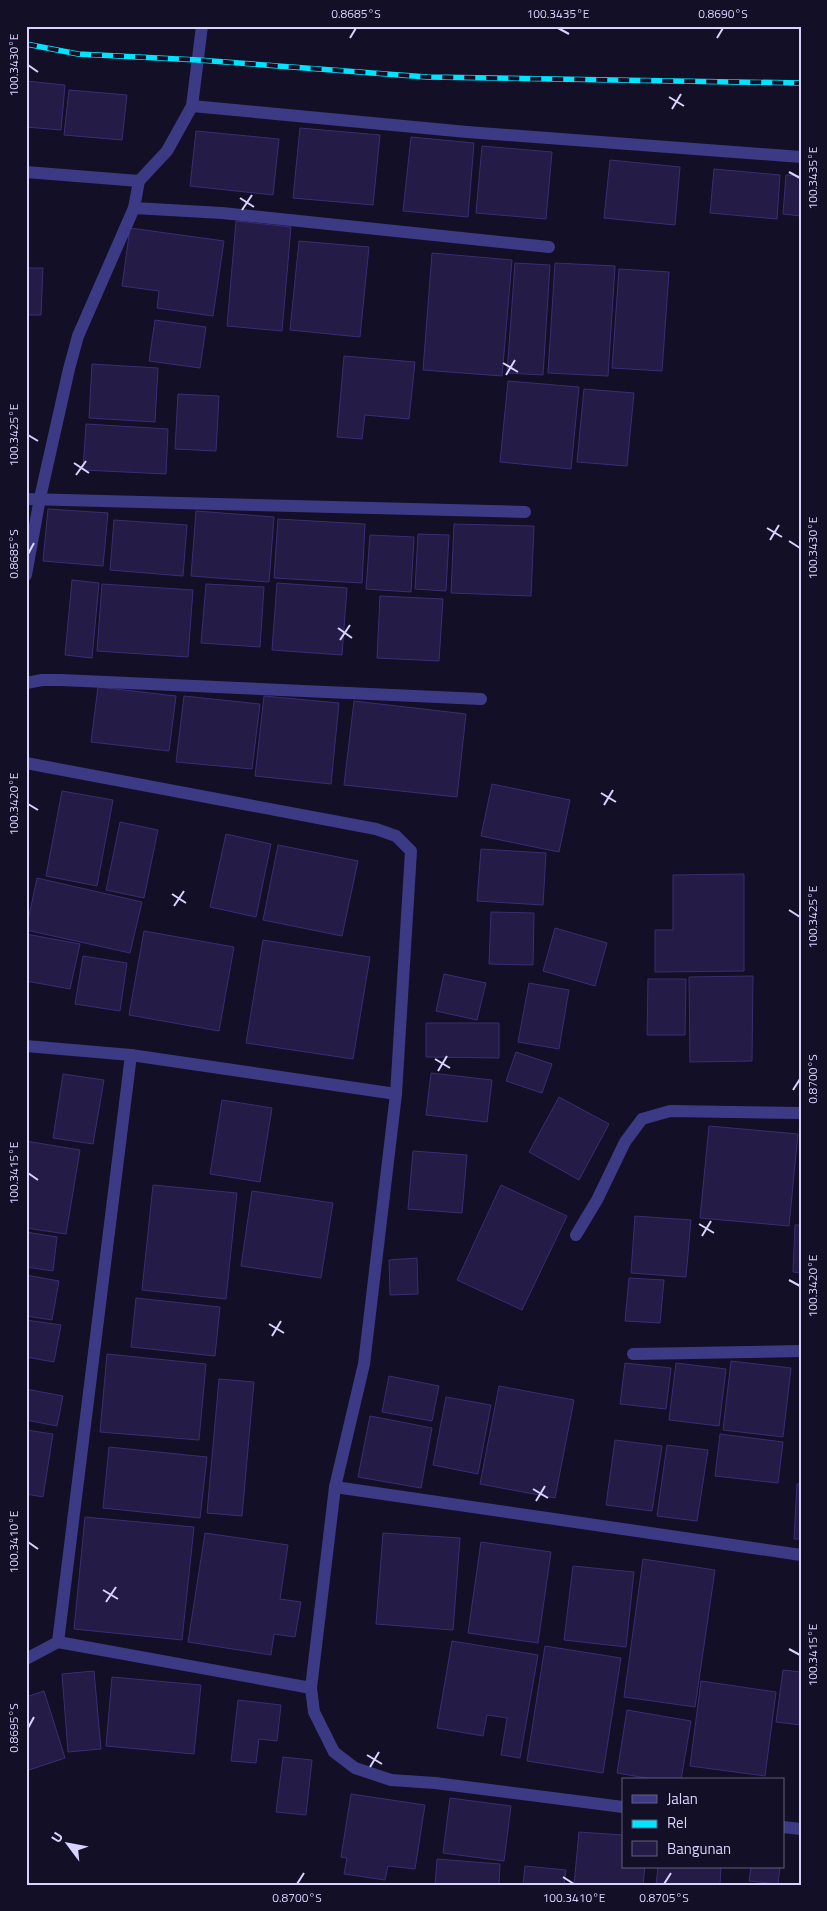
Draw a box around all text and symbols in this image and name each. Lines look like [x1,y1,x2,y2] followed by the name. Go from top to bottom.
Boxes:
[331,4,381,23] text: 0.8685°S
[527,4,590,23] text: 100.3435°E
[698,4,748,23] text: 0.8690°S
[4,33,23,97] text: 100.3430°E
[803,146,822,210] text: 100.3435°E
[4,403,23,467] text: 100.3425°E
[803,516,822,580] text: 100.3430°E
[4,529,23,579] text: 0.8685°S
[4,772,23,836] text: 100.3420°E
[803,885,822,949] text: 100.3425°E
[803,1054,822,1104] text: 0.8700°S
[4,1141,23,1205] text: 100.3415°E
[803,1254,822,1318] text: 100.3420°E
[4,1510,23,1574] text: 100.3410°E
[803,1623,822,1687] text: 100.3415°E
[4,1703,23,1753] text: 0.8695°S
[622,1778,784,1868] legend
[667,1787,698,1810] text: Jalan
[667,1811,687,1834] text: Rel
[42,1818,92,1868] north arrow
[45,1827,68,1846] text: U
[667,1837,731,1860] text: Bangunan
[272,1888,322,1907] text: 0.8700°S
[543,1888,606,1907] text: 100.3410°E
[639,1888,689,1907] text: 0.8705°S

